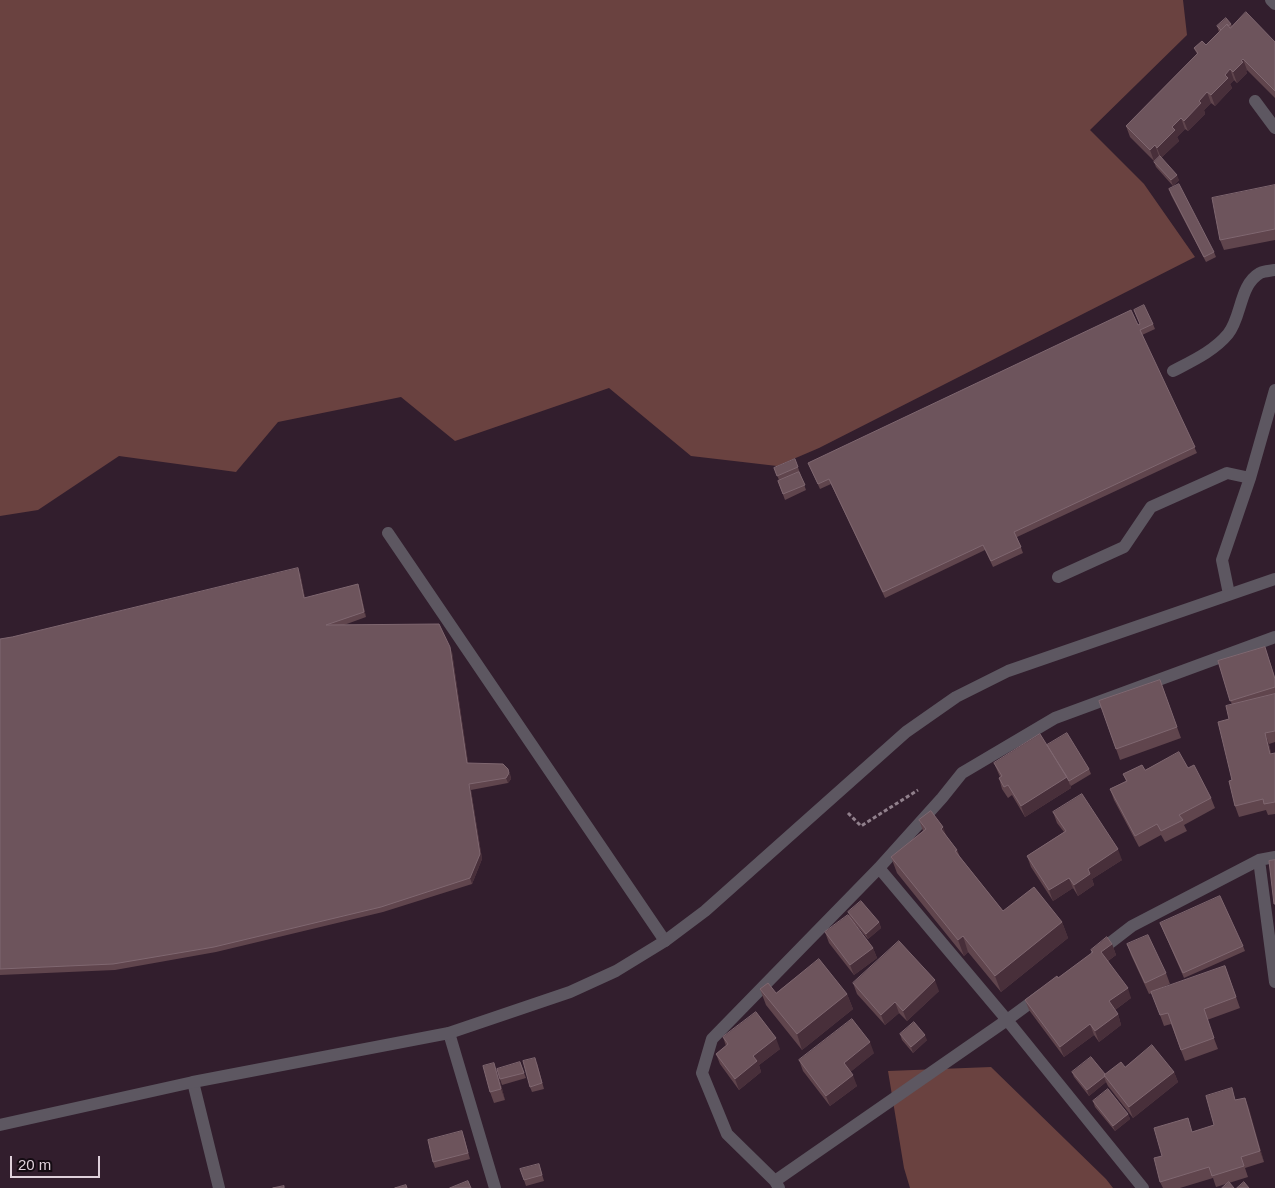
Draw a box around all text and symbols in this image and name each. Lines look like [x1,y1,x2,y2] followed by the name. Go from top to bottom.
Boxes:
[12,1146,102,1178] scale bar
[18,1156,51,1173] text: 20 m

